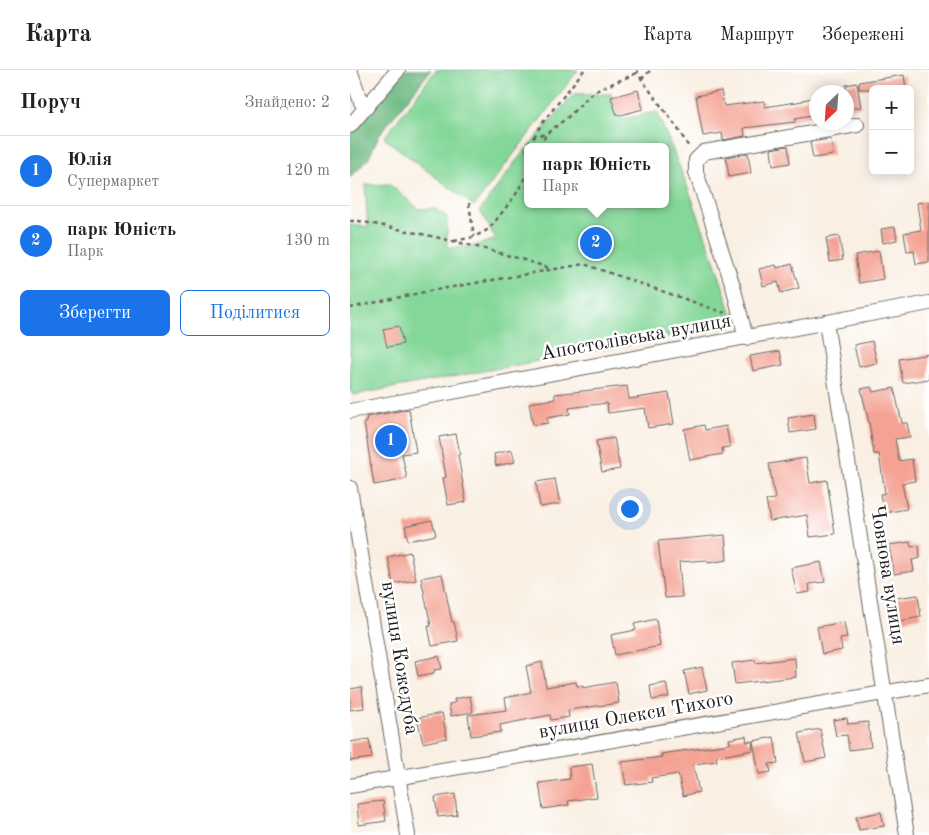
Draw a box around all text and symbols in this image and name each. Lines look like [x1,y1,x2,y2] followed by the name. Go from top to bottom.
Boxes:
[25,23,92,47] text: Карта
[643,26,692,44] text: Карта
[720,26,794,44] text: Маршрут
[822,26,904,44] text: Збережені
[809,85,854,130] north arrow
[869,85,914,175] map controls
[869,85,914,130] button: +
[20,92,81,113] text: Поруч
[245,95,330,111] text: Знайдено: 2
[869,130,914,175] button: −
[524,143,669,208] popup
[67,151,112,170] text: Юлія
[542,156,651,175] text: парк Юність
[31,163,41,179] text: 1
[285,163,330,179] text: 120 m
[67,174,159,190] text: Супермаркет
[542,179,579,195] text: Парк
[67,221,176,240] text: парк Юність
[580,224,612,262] pin: 2
[31,233,41,249] text: 2
[285,233,330,249] text: 130 m
[67,244,104,260] text: Парк
[20,290,170,336] button: Зберегти
[180,290,330,336] button: Поділитися
[539,311,733,365] street label: Апостолівська вулиця
[375,422,407,460] pin: 1
[617,496,643,522] your location
[866,504,908,646] street label: Човнова вулиця
[377,580,421,736] street label: вулиця Кожедуба
[537,689,735,743] street label: вулиця Олекси Тихого

